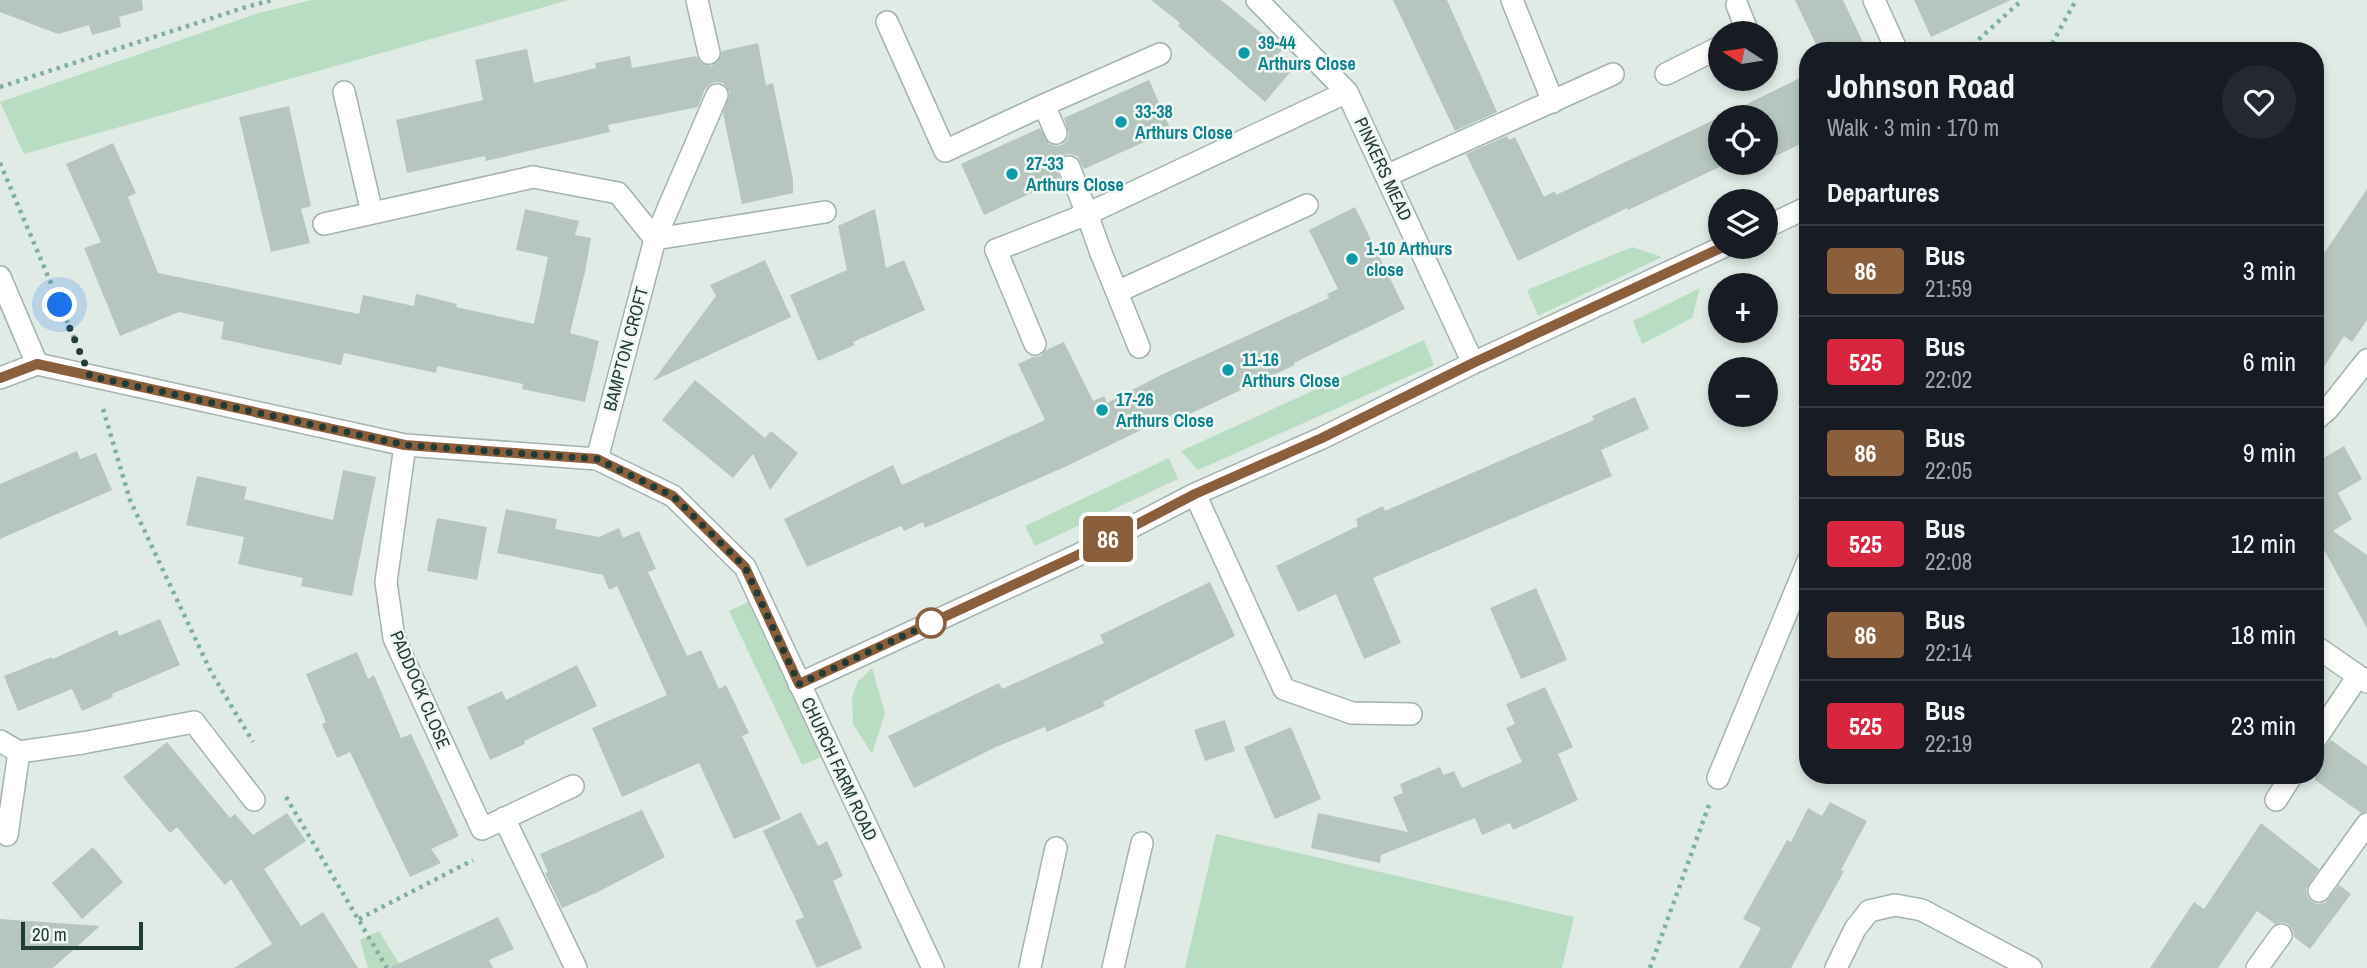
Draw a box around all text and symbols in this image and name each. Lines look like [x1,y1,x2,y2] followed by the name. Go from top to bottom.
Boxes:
[1708,21,1778,91] north arrow
[1708,21,1778,427] map controls
[1258,30,1356,76] place label: 39-44 Arthurs Close
[1236,45,1252,61] marker: 39-44 Arthurs Close
[1827,64,2015,108] text: Johnson Road
[2222,65,2296,139] button: heart
[1135,99,1233,145] place label: 33-38 Arthurs Close
[1708,105,1778,175] button: locate
[1827,112,1999,143] text: Walk · 3 min · 170 m
[1349,113,1418,225] street label: PINKERS MEAD
[1113,114,1129,130] marker: 33-38 Arthurs Close
[1026,151,1124,197] place label: 27-33 Arthurs Close
[1004,166,1020,182] marker: 27-33 Arthurs Close
[1827,175,1940,210] text: Departures
[1708,189,1778,259] button: layers
[1366,236,1452,282] place label: 1-10 Arthurs close
[1925,238,1965,273] text: Bus
[1344,251,1360,267] marker: 1-10 Arthurs close
[2243,253,2296,288] text: 3 min
[1855,255,1876,287] text: 86
[1708,273,1778,343] button: +
[1925,273,1972,304] text: 21:59
[597,284,654,414] street label: BAMPTON CROFT
[42,287,77,322] your location
[1925,329,1965,364] text: Bus
[2243,344,2296,379] text: 6 min
[1849,346,1882,378] text: 525
[1242,347,1340,393] place label: 11-16 Arthurs Close
[1708,357,1778,427] button: −
[1220,362,1236,378] marker: 11-16 Arthurs Close
[1925,364,1972,395] text: 22:02
[1116,387,1214,433] place label: 17-26 Arthurs Close
[1094,402,1110,418] marker: 17-26 Arthurs Close
[1925,420,1965,455] text: Bus
[2243,435,2296,470] text: 9 min
[1855,437,1876,469] text: 86
[1925,455,1972,486] text: 22:05
[1925,511,1965,546] text: Bus
[1076,516,1140,562] line badge: 86
[1097,523,1119,555] text: 86
[2231,526,2296,561] text: 12 min
[1849,528,1882,560] text: 525
[1925,546,1972,577] text: 22:08
[1925,602,1965,637] text: Bus
[916,608,946,638] unlabelled marker
[2231,617,2296,652] text: 18 min
[1855,619,1876,651] text: 86
[384,627,457,753] street label: PADDOCK CLOSE
[1925,637,1972,668] text: 22:14
[795,693,884,845] street label: CHURCH FARM ROAD
[1925,693,1965,728] text: Bus
[2231,708,2296,743] text: 23 min
[1849,710,1882,742] text: 525
[1925,728,1972,759] text: 22:19
[21,919,144,951] scale bar
[32,921,67,947] text: 20 m

